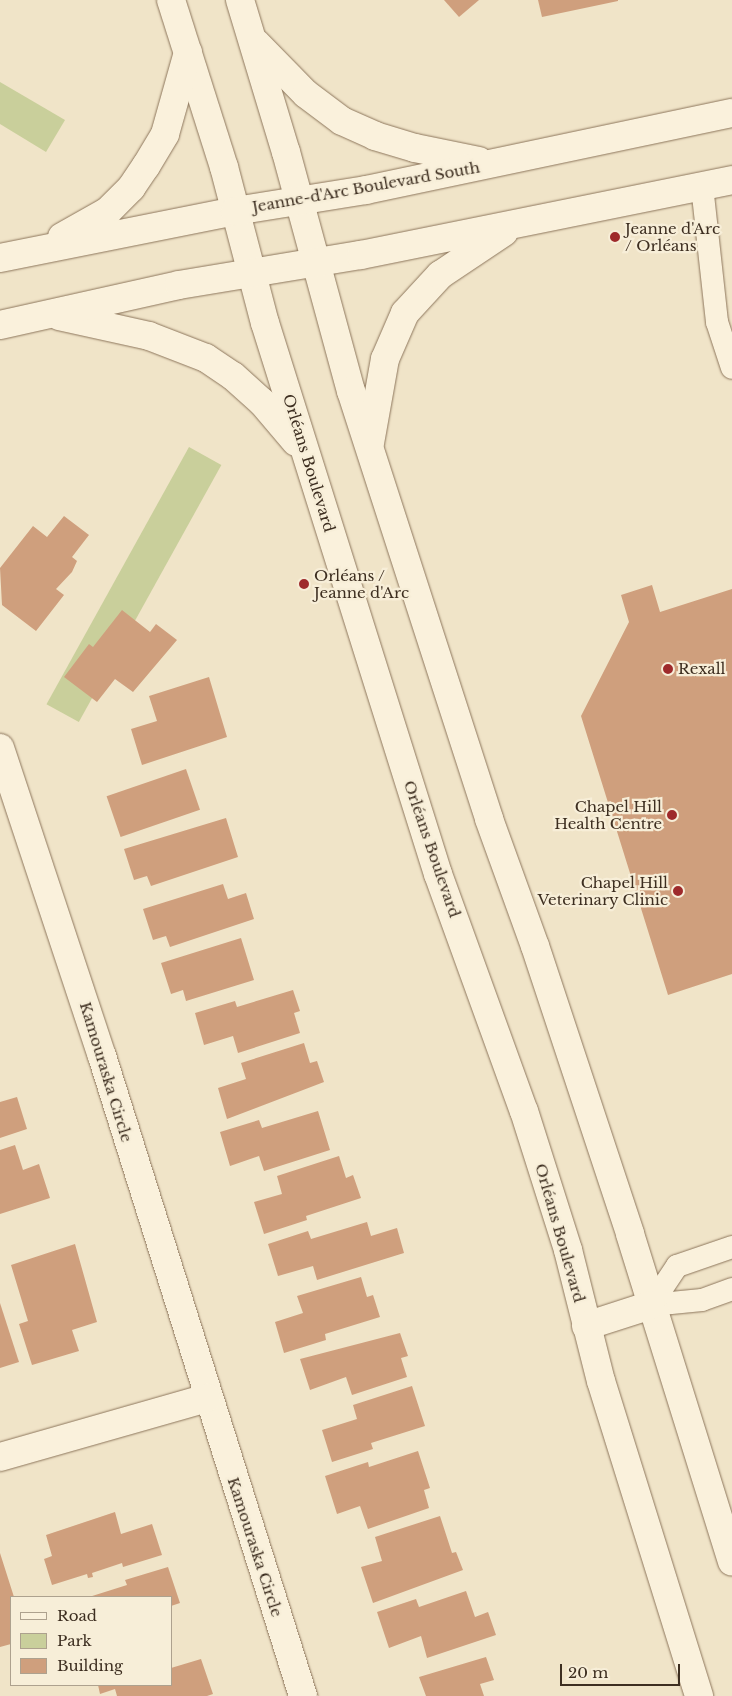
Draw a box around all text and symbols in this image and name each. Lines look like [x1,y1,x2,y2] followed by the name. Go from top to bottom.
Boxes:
[251,158,481,216] street label: Jeanne-d'Arc Boulevard South
[625,219,720,254] place label: Jeanne d'Arc / Orléans
[609,231,621,243] marker: Jeanne d'Arc / Orléans
[279,392,339,534] street label: Orléans Boulevard
[314,566,409,601] place label: Orléans / Jeanne d'Arc
[298,578,310,590] marker: Orléans / Jeanne d'Arc
[678,660,725,678] place label: Rexall
[662,663,674,675] marker: Rexall
[400,778,464,920] street label: Orléans Boulevard
[554,797,662,832] place label: Chapel Hill Health Centre
[666,809,678,821] marker: Chapel Hill Health Centre
[537,873,668,908] place label: Chapel Hill Veterinary Clinic
[672,885,684,897] marker: Chapel Hill Veterinary Clinic
[76,1000,136,1144] street label: Kamouraska Circle
[532,1161,588,1305] street label: Orléans Boulevard
[224,1475,286,1619] street label: Kamouraska Circle
[10,1596,172,1686] legend
[57,1606,97,1625] text: Road
[57,1631,92,1650] text: Park
[562,1654,682,1686] scale bar
[57,1656,123,1675] text: Building
[568,1663,608,1682] text: 20 m

